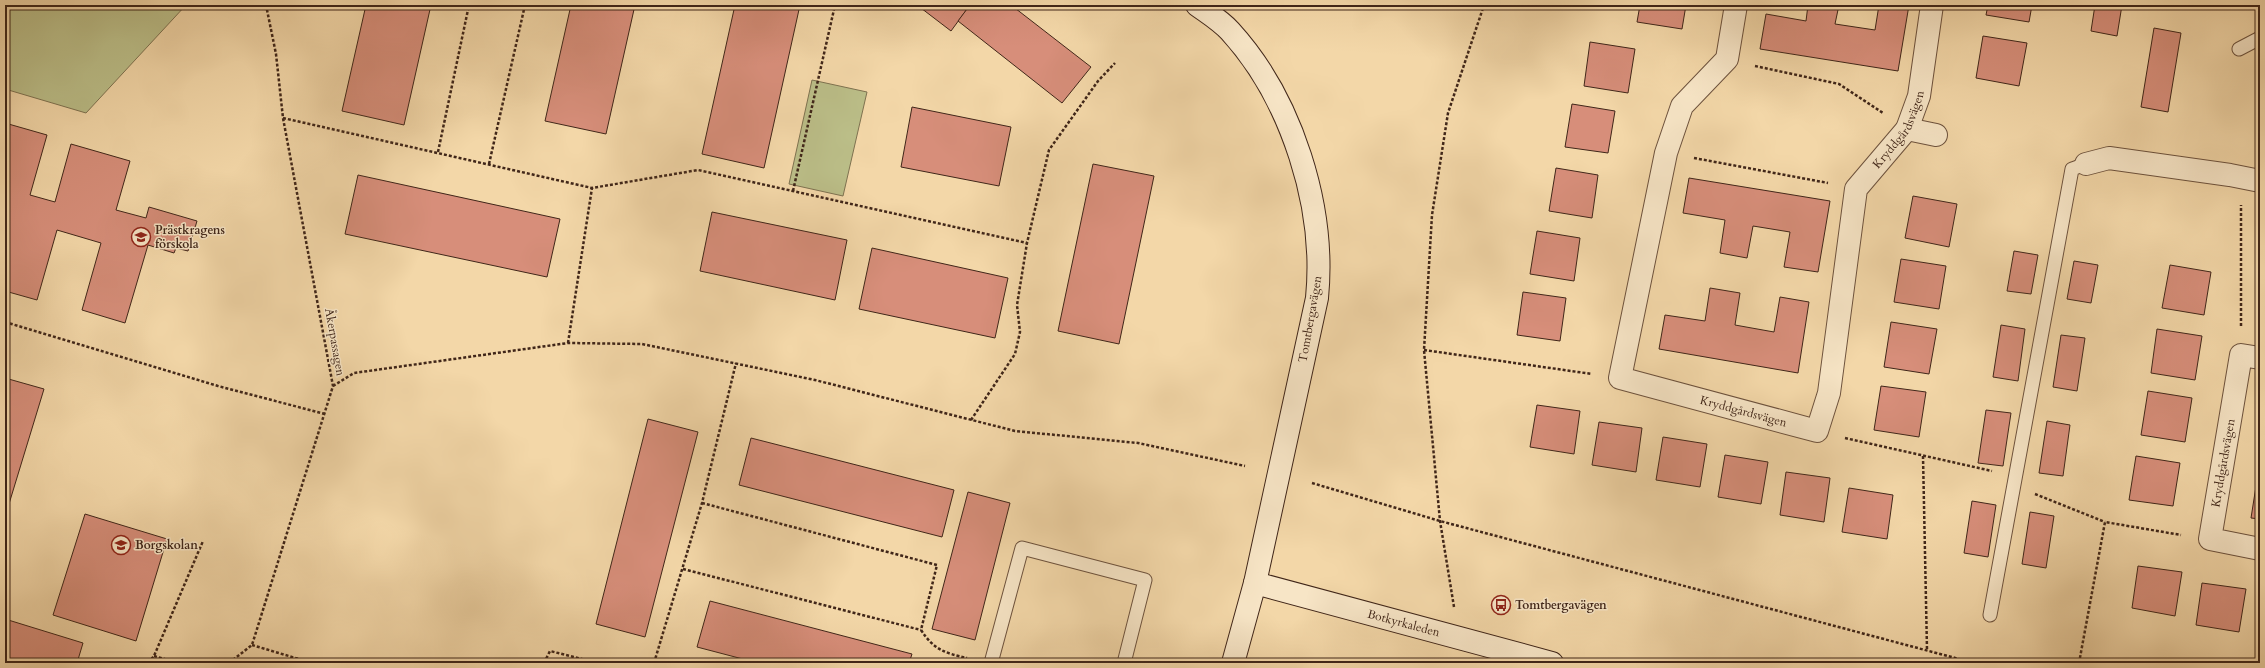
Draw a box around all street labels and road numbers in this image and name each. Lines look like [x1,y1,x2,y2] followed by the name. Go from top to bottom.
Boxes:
[1869,90,1928,172] street label: Kryddgårdsvägen
[1295,274,1326,364] street label: Tomtbergavägen
[321,307,350,377] street label: Åkerpassagen
[1698,392,1789,431] street label: Kryddgårdsvägen
[2207,417,2239,508] street label: Kryddgårdsvägen
[1366,606,1442,640] street label: Botkyrkaleden

